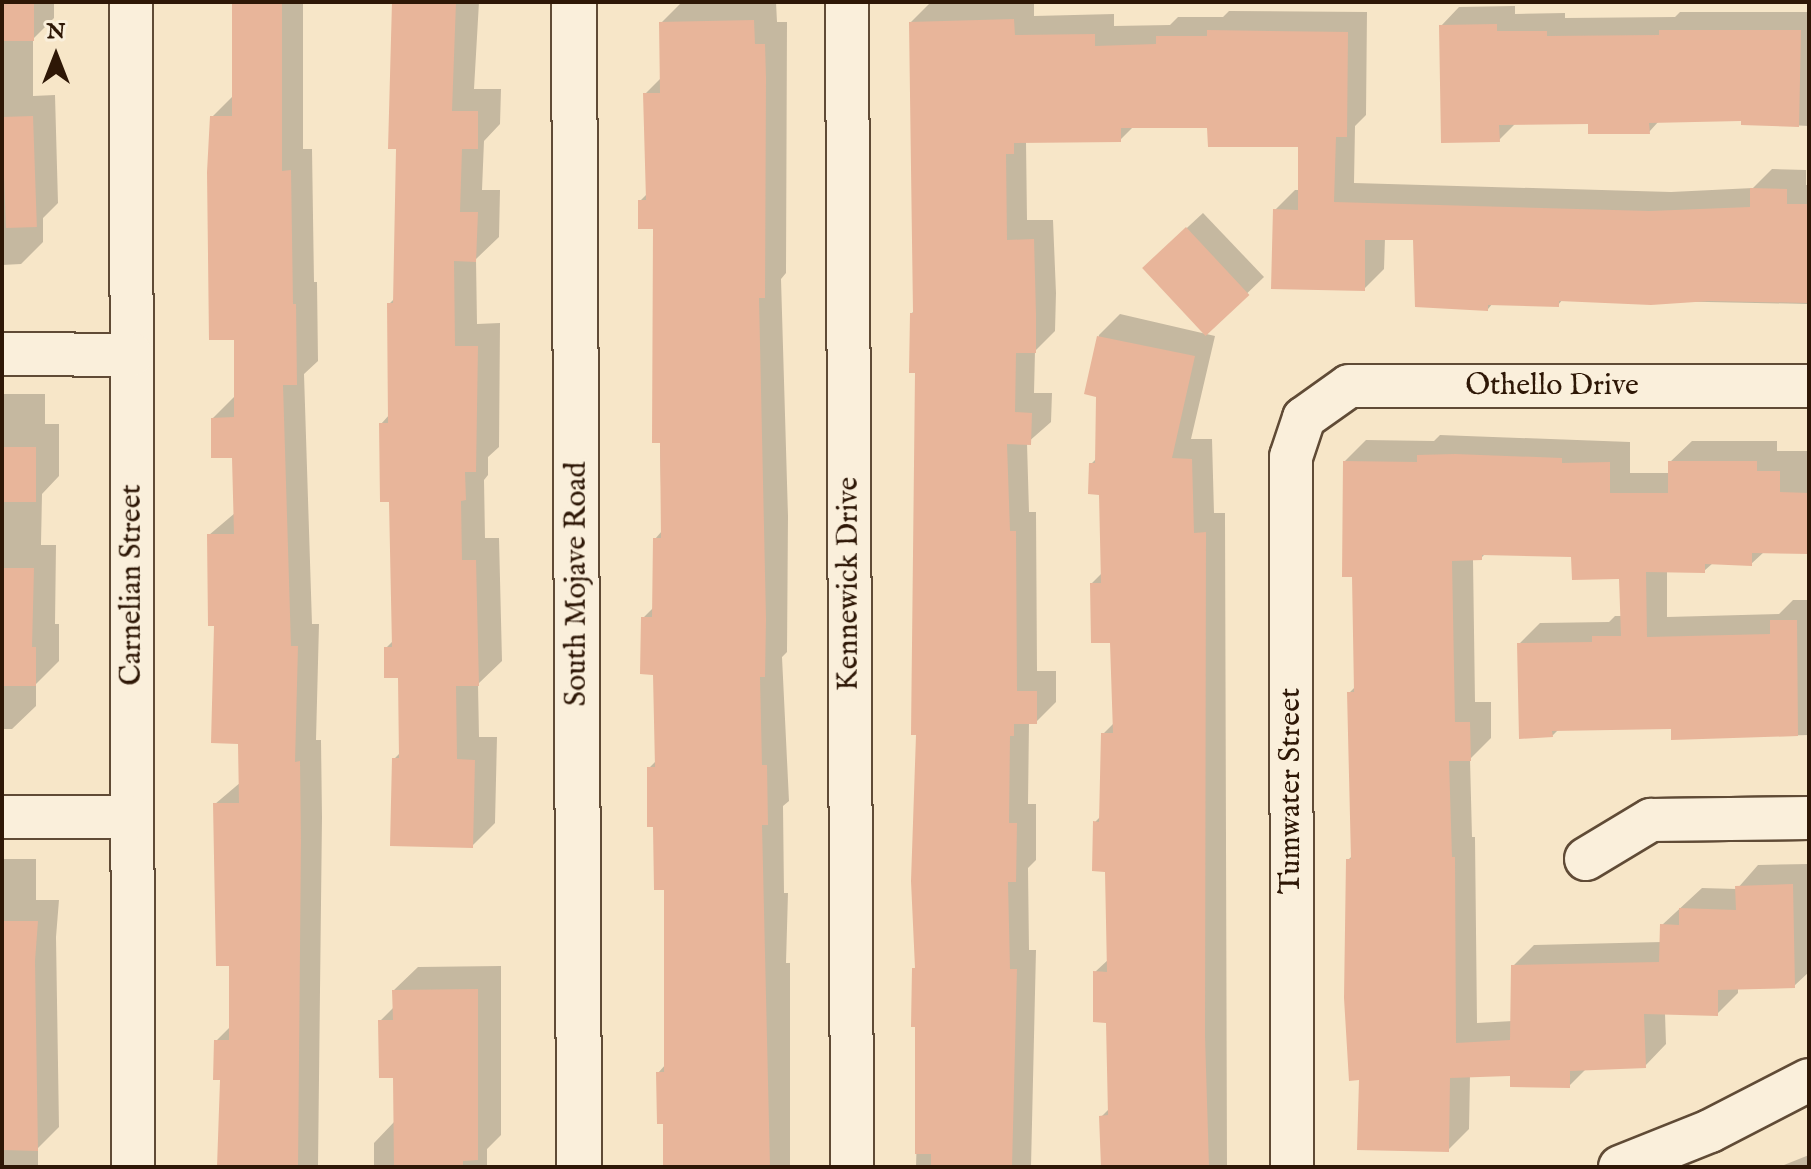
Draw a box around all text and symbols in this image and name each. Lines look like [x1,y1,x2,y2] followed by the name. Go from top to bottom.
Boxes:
[16,16,96,96] north arrow
[46,18,66,46] text: N
[1465,368,1639,404] street label: Othello Drive
[559,462,595,706] street label: South Mojave Road
[831,477,867,691] street label: Kennewick Drive
[114,484,150,686] street label: Carnelian Street
[1273,688,1309,894] street label: Tumwater Street

